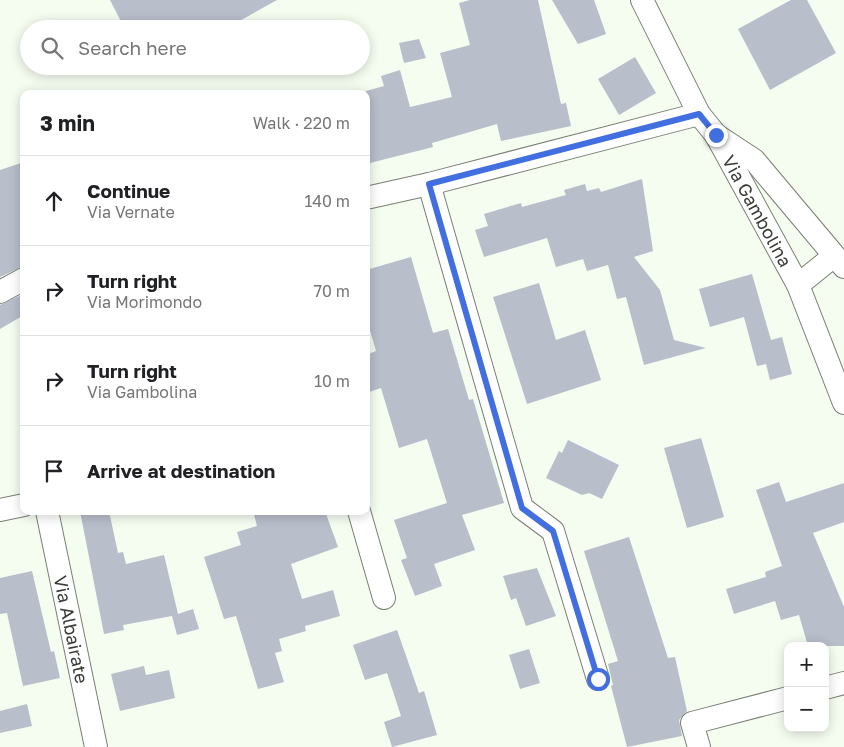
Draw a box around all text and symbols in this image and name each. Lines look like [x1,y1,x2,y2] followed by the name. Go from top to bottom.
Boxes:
[20,20,370,75] search box
[38,34,66,62] icon: search
[78,36,187,59] text: Search here
[40,110,95,136] text: 3 min
[253,113,350,133] text: Walk · 220 m
[705,124,728,147] route end
[718,151,797,271] street label: Via Gambolina
[87,179,170,202] text: Continue
[40,187,68,215] icon: ahead
[304,191,350,211] text: 140 m
[87,202,175,222] text: Via Vernate
[87,269,177,292] text: Turn right
[40,277,68,305] icon: right
[313,281,350,301] text: 70 m
[87,292,202,312] text: Via Morimondo
[87,359,177,382] text: Turn right
[40,367,68,395] icon: right
[314,371,350,391] text: 10 m
[87,382,197,402] text: Via Gambolina
[40,457,68,485] icon: arrive
[87,459,275,482] text: Arrive at destination
[50,574,94,685] street label: Via Albairate
[784,642,829,732] map controls
[784,642,829,687] button: +
[587,668,610,691] route start
[784,687,829,732] button: −

